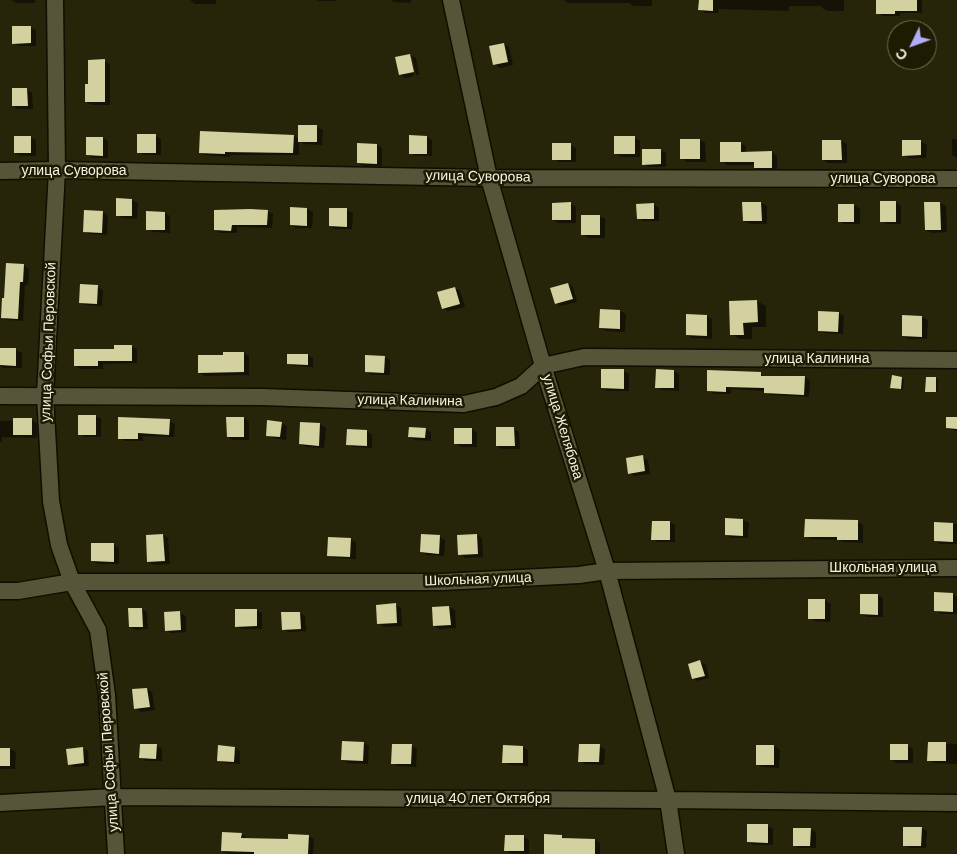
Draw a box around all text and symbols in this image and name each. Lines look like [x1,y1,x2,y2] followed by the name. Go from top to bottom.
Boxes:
[887,20,937,70] north arrow
[892,45,912,64] text: С
[21,163,127,179] street label: улица Суворова
[425,168,531,186] street label: улица Суворова
[830,171,936,187] street label: улица Суворова
[38,262,60,422] street label: улица Софьи Перовской
[764,351,870,367] street label: улица Калинина
[538,372,586,482] street label: улица Желябова
[357,392,463,410] street label: улица Калинина
[829,560,937,576] street label: Школьная улица
[424,570,532,590] street label: Школьная улица
[95,672,123,832] street label: улица Софьи Перовской
[406,791,550,807] street label: улица 40 лет Октября

